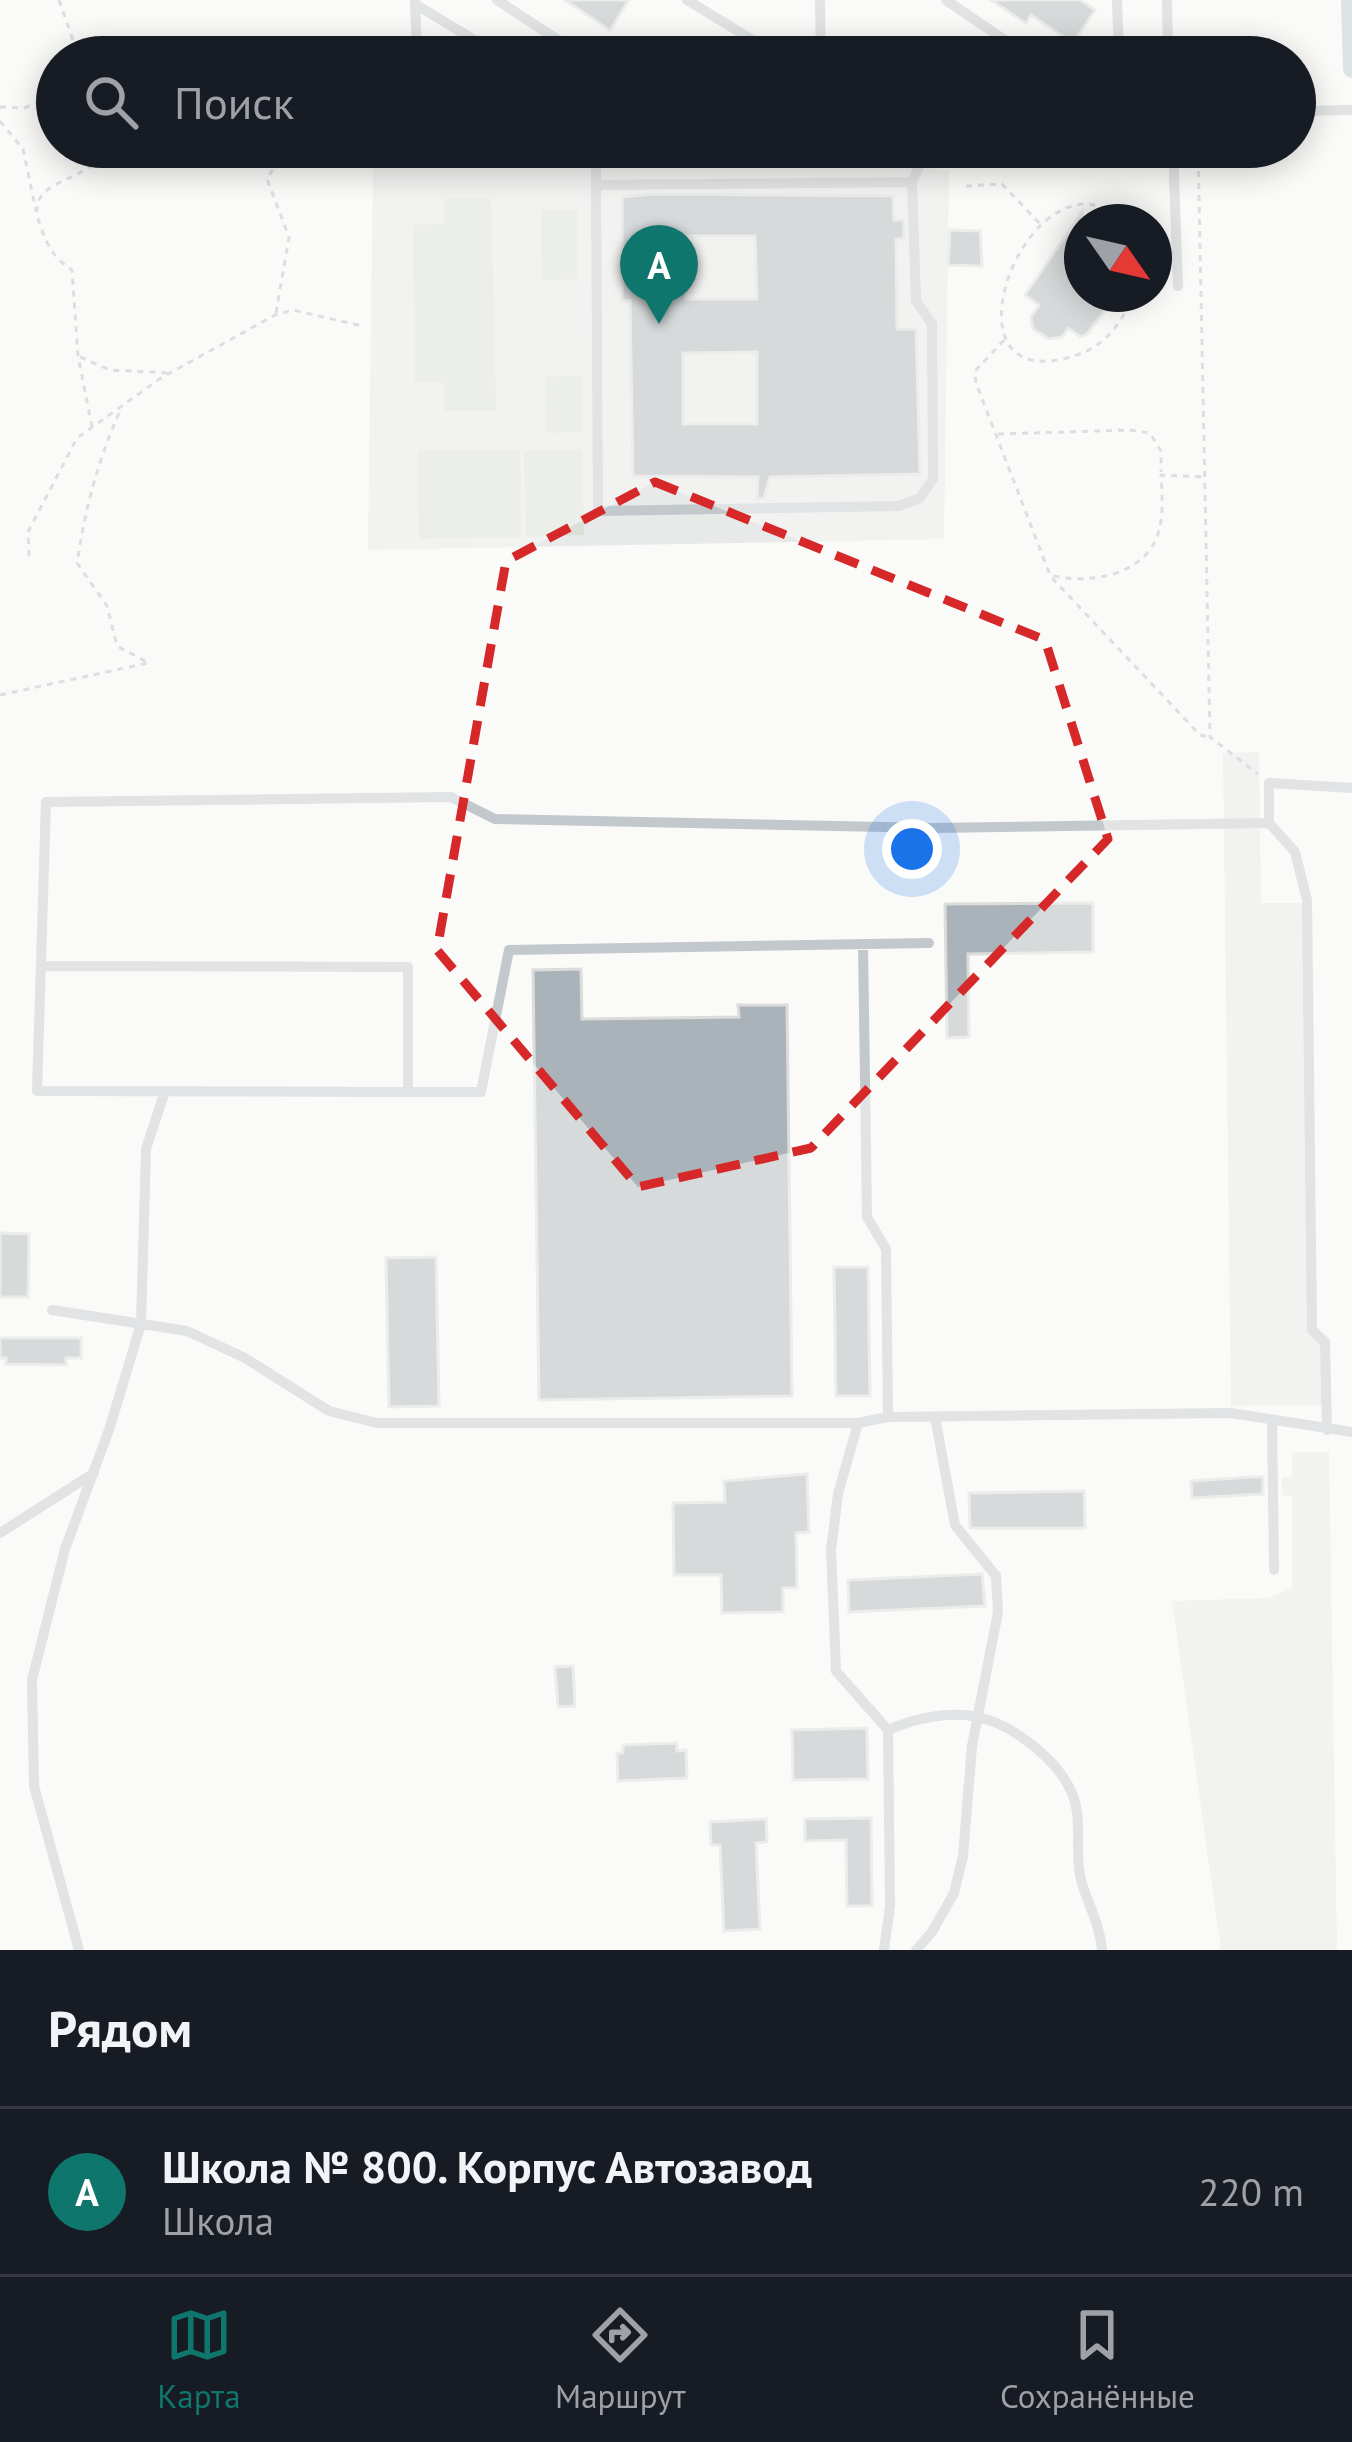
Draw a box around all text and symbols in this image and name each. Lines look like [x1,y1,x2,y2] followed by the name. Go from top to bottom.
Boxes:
[36,36,1316,168] search box
[78,69,144,135] icon: search
[174,73,294,131] text: Поиск
[1064,204,1172,312] north arrow
[620,225,698,324] pin: A
[882,819,942,879] your location
[48,1995,192,2061] text: Рядом
[162,2137,812,2195] text: Школа № 800. Корпус Автозавод
[75,2166,99,2217] text: A
[1198,2166,1304,2217] text: 220 m
[162,2195,274,2246] text: Школа
[157,2302,241,2417] tab: Карта
[555,2302,686,2417] tab: Маршрут
[1000,2302,1195,2417] tab: Сохранённые

